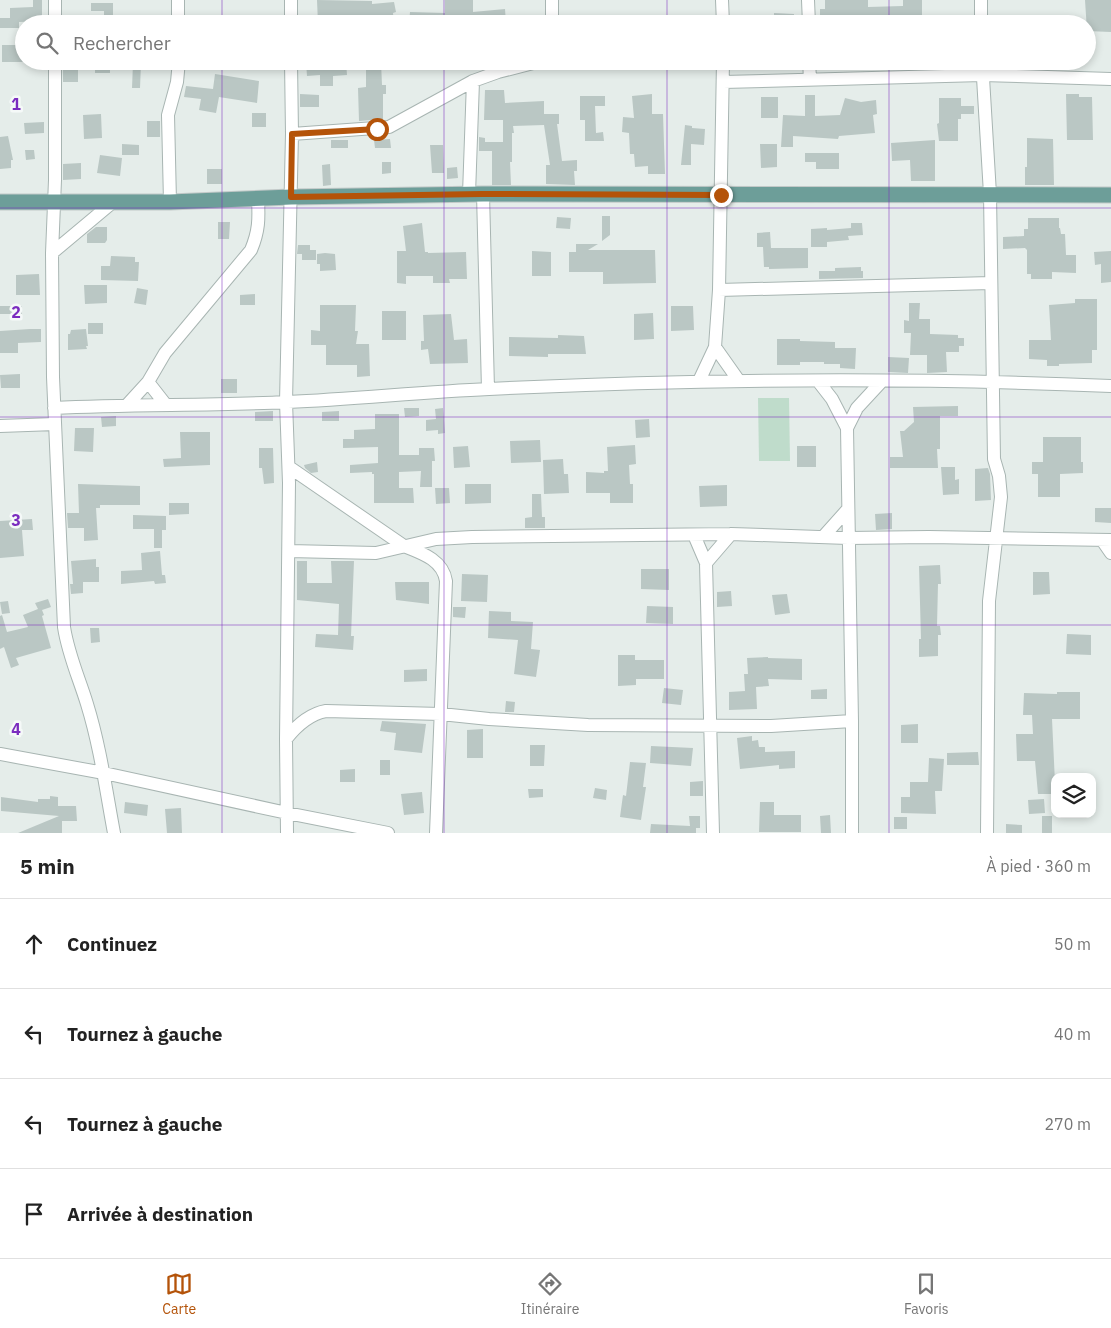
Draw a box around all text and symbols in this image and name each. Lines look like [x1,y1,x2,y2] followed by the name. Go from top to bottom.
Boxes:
[15,15,1096,70] search box
[33,29,61,57] icon: search
[73,31,171,55] text: Rechercher
[11,94,21,114] text: 1
[366,118,389,141] route start
[710,184,733,207] route end
[11,302,21,322] text: 2
[11,510,21,530] text: 3
[11,719,21,739] text: 4
[1051,773,1096,818] map controls
[1051,773,1096,818] button: layers
[20,852,75,880] text: 5 min
[986,856,1091,876] text: À pied · 360 m
[20,930,48,958] icon: ahead
[67,932,157,956] text: Continuez
[1054,934,1091,954] text: 50 m
[20,1020,48,1048] icon: left
[67,1022,223,1046] text: Tournez à gauche
[1054,1024,1091,1044] text: 40 m
[20,1110,48,1138] icon: left
[67,1112,223,1136] text: Tournez à gauche
[1044,1114,1091,1134] text: 270 m
[20,1200,48,1228] icon: arrive
[67,1202,253,1226] text: Arrivée à destination
[162,1270,196,1318] tab: Carte
[521,1270,579,1318] tab: Itinéraire
[904,1270,949,1318] tab: Favoris

